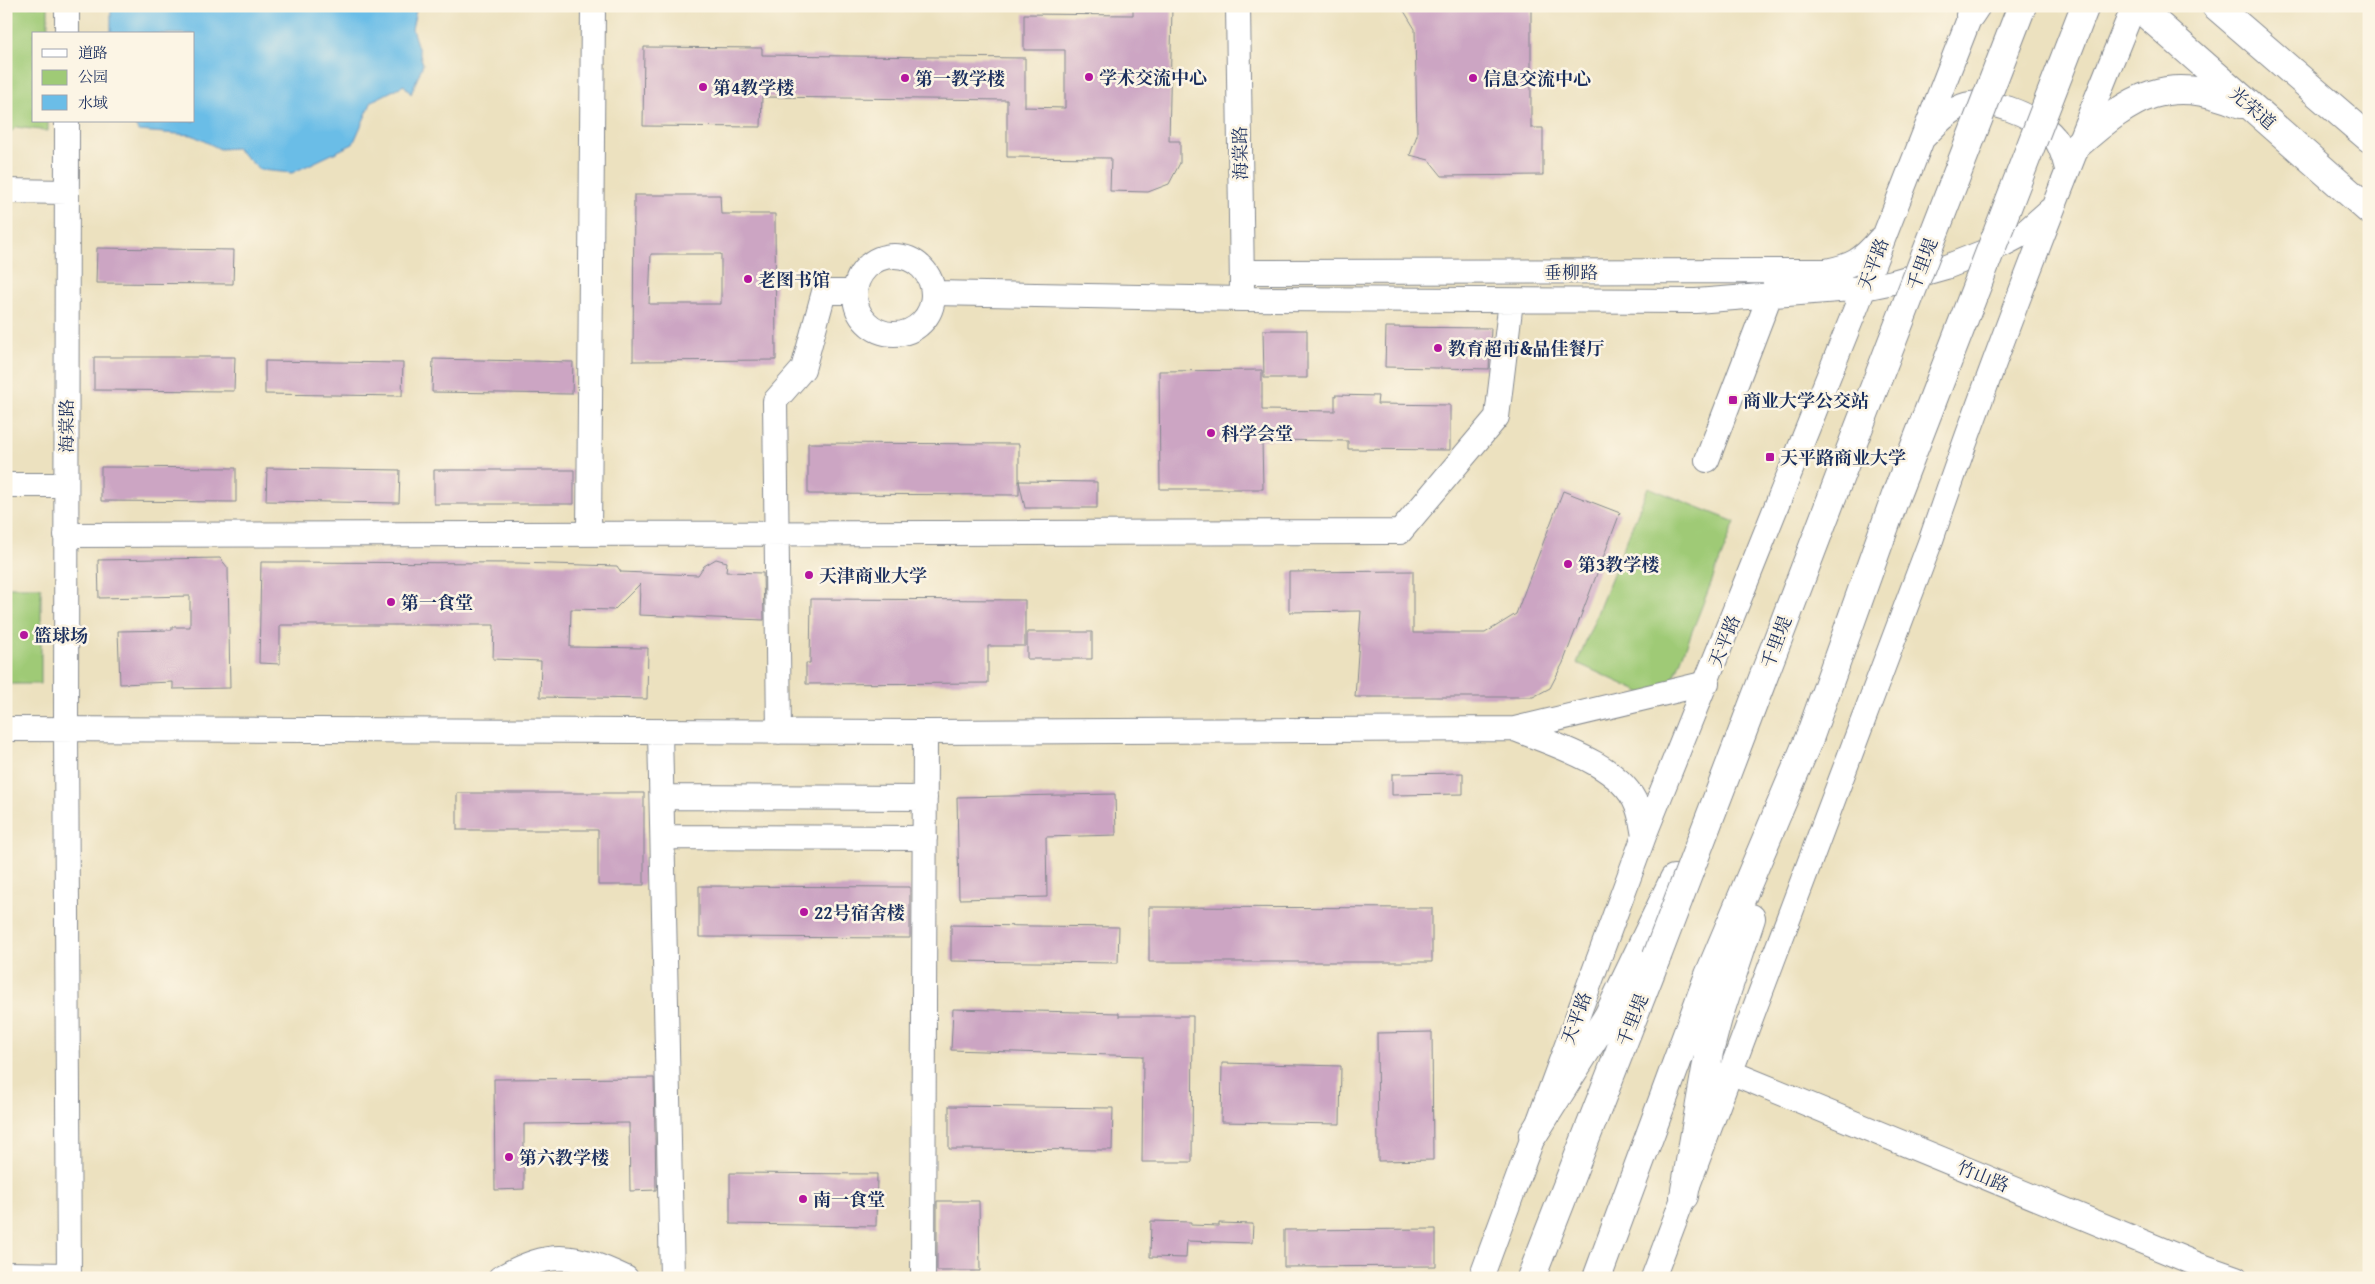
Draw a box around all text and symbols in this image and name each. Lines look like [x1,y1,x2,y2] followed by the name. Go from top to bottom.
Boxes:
[32,32,195,122] legend
[78,42,108,63] text: 道路
[1099,64,1207,91] place label: 学术交流中心
[915,65,1005,92] place label: 第一教学楼
[1483,65,1591,92] place label: 信息交流中心
[78,66,108,87] text: 公园
[1083,71,1095,83] marker: 学术交流中心
[899,72,911,84] marker: 第一教学楼
[1467,72,1479,84] marker: 信息交流中心
[713,74,794,101] place label: 第4教学楼
[2224,80,2282,136] street label: 光荣道
[697,81,709,93] marker: 第4教学楼
[78,92,108,113] text: 水域
[1226,126,1254,180] street label: 海棠路
[1851,234,1895,294] street label: 天平路
[1900,234,1944,294] street label: 千里堤
[1544,259,1598,286] street label: 垂柳路
[758,266,830,293] place label: 老图书馆
[742,273,754,285] marker: 老图书馆
[1448,335,1605,362] place label: 教育超市&品佳餐厅
[1432,342,1444,354] marker: 教育超市&品佳餐厅
[1743,387,1869,414] place label: 商业大学公交站
[1727,394,1739,406] marker: 商业大学公交站
[53,399,80,453] street label: 海棠路
[1221,420,1293,447] place label: 科学会堂
[1205,427,1217,439] marker: 科学会堂
[1780,444,1906,471] place label: 天平路商业大学
[1764,451,1776,463] marker: 天平路商业大学
[1578,551,1659,578] place label: 第3教学楼
[1562,558,1574,570] marker: 第3教学楼
[819,562,927,589] place label: 天津商业大学
[803,569,815,581] marker: 天津商业大学
[401,589,473,616] place label: 第一食堂
[385,596,397,608] marker: 第一食堂
[1701,611,1747,671] street label: 天平路
[1754,612,1798,672] street label: 千里堤
[34,622,88,649] place label: 篮球场
[18,629,30,641] marker: 篮球场
[814,899,905,926] place label: 22号宿舍楼
[798,906,810,918] marker: 22号宿舍楼
[1554,988,1598,1048] street label: 天平路
[1609,990,1655,1050] street label: 千里堤
[519,1144,609,1171] place label: 第六教学楼
[503,1151,515,1163] marker: 第六教学楼
[1953,1153,2013,1199] street label: 竹山路
[813,1186,885,1213] place label: 南一食堂
[797,1193,809,1205] marker: 南一食堂

